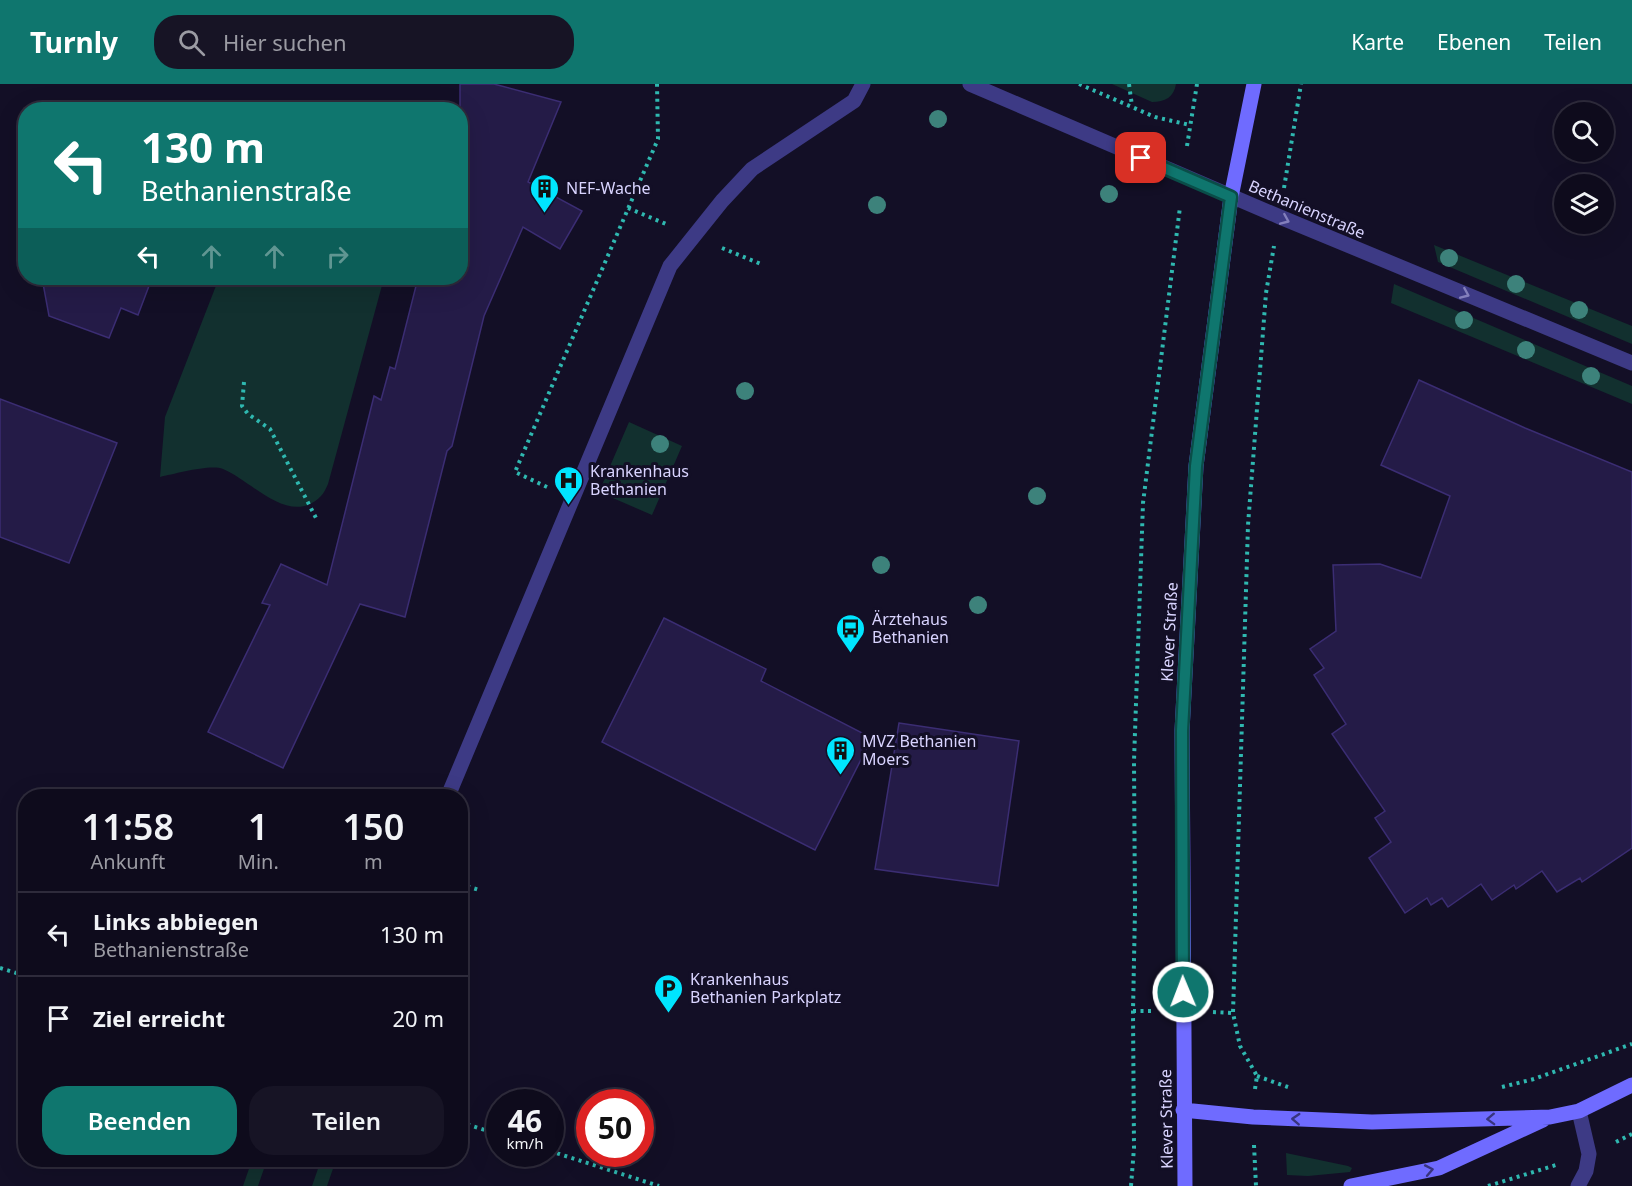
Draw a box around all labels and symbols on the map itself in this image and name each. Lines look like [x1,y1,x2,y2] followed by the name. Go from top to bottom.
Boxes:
[1115,132,1166,183] pin
[529,172,561,214] building icon: NEF-Wache
[1245,174,1369,244] street label: Bethanienstraße
[566,177,651,199] place label: NEF-Wache
[1279,213,1290,225] one-way arrow
[1459,287,1470,299] one-way arrow
[590,460,689,500] place label: Krankenhaus Bethanien
[553,464,585,506] hospital icon: Krankenhaus Bethanien
[1155,582,1183,682] street label: Klever Straße
[872,608,949,648] place label: Ärztehaus Bethanien
[835,612,867,654] bus stop icon: Ärztehaus Bethanien
[862,730,976,770] place label: MVZ Bethanien Moers
[825,734,857,776] building icon: MVZ Bethanien Moers
[1151,960,1215,1024] position arrow
[690,968,841,1008] place label: Krankenhaus Bethanien Parkplatz
[653,972,685,1014] parking icon: Krankenhaus Bethanien Parkplatz
[1154,1069,1178,1169] street label: Klever Straße
[576,1089,654,1167] speed limit sign: 50
[1292,1112,1301,1125] one-way arrow
[1487,1112,1496,1125] one-way arrow
[1424,1164,1434,1177] one-way arrow

